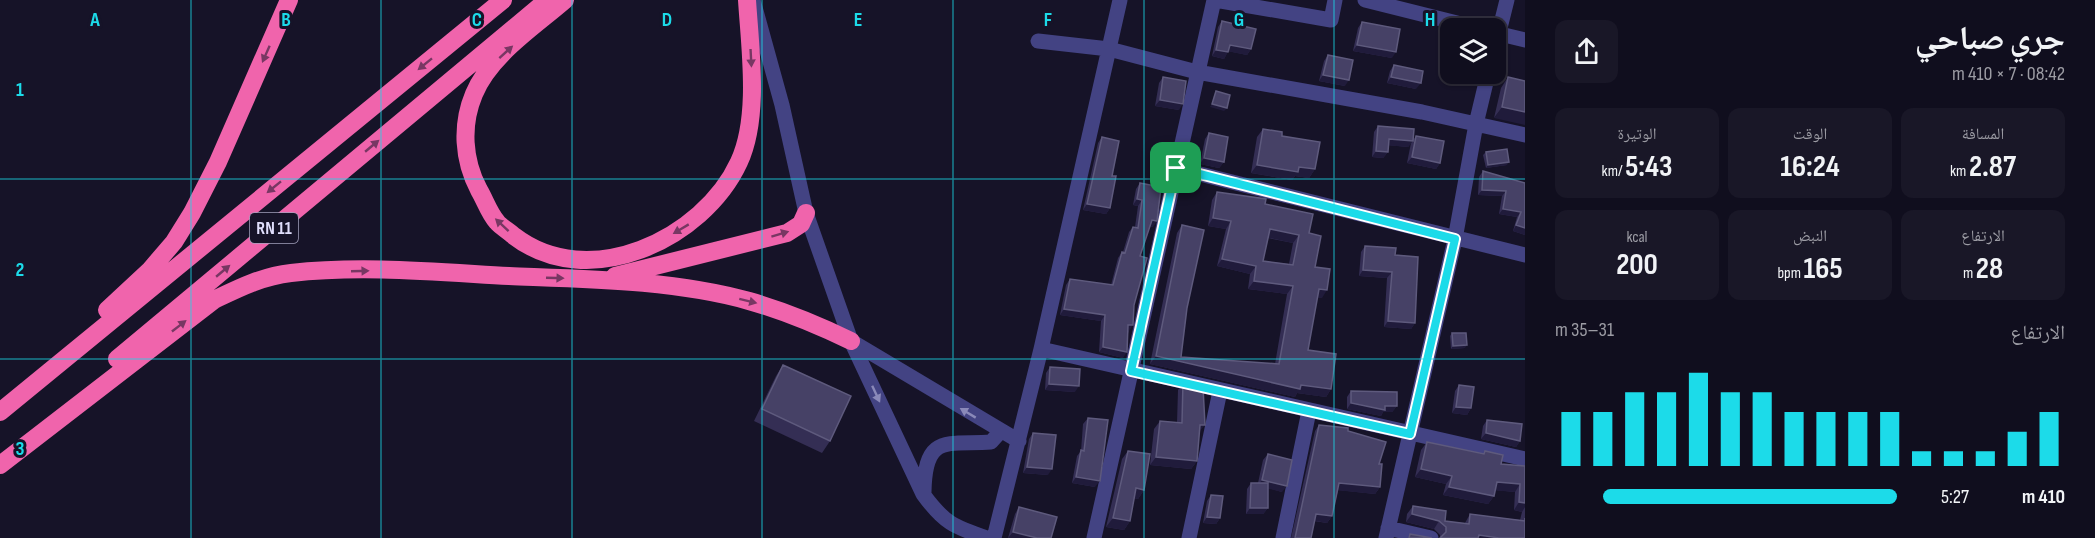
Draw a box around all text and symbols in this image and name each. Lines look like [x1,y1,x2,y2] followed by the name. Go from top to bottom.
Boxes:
[89,8,100,32] text: A
[281,8,291,32] text: B
[472,8,482,32] text: C
[662,8,672,32] text: D
[854,8,862,32] text: E
[1044,8,1052,32] text: F
[1234,8,1244,32] text: G
[1425,8,1435,32] text: H
[1440,18,1506,84] map controls
[1440,18,1506,84] button: layers
[1915,19,2065,59] text: جري صباحي
[1555,20,1618,83] button: share
[261,45,271,63] one-way arrow
[498,45,513,59] one-way arrow
[746,49,755,68] one-way arrow
[417,57,433,70] one-way arrow
[1952,62,2065,86] text: 08:42 · 7 × 410 m
[16,78,24,102] text: 1
[1618,125,1656,144] text: الوتيرة
[1793,125,1827,144] text: الوقت
[1962,125,2004,144] text: المسافة
[364,139,380,152] one-way arrow
[1150,142,1201,193] pin
[1625,149,1672,185] text: 5:43
[1780,149,1840,185] text: 16:24
[1969,149,2016,185] text: 2.87
[1159,151,1192,184] icon: arrive
[1602,162,1625,181] text: /km
[1950,162,1969,181] text: km
[267,181,282,193] one-way arrow
[250,213,298,243] road number: RN 11
[495,219,510,232] one-way arrow
[673,223,689,234] one-way arrow
[1793,227,1827,246] text: النبض
[1961,227,2005,246] text: الارتفاع
[1626,228,1648,247] text: kcal
[771,229,789,238] one-way arrow
[1616,247,1658,283] text: 200
[1804,251,1843,287] text: 165
[1976,251,2003,287] text: 28
[16,258,24,282] text: 2
[1777,264,1804,283] text: bpm
[1963,264,1976,283] text: m
[215,265,231,278] one-way arrow
[350,266,369,275] one-way arrow
[545,273,564,282] one-way arrow
[739,297,757,307] one-way arrow
[1555,318,1614,342] text: 31–35 m
[172,321,187,333] one-way arrow
[2010,321,2065,345] text: الارتفاع
[871,385,880,402] one-way arrow
[960,407,976,418] one-way arrow
[16,437,25,461] text: 3
[1941,485,1969,509] text: 5:27
[2022,485,2065,509] text: 410 m

